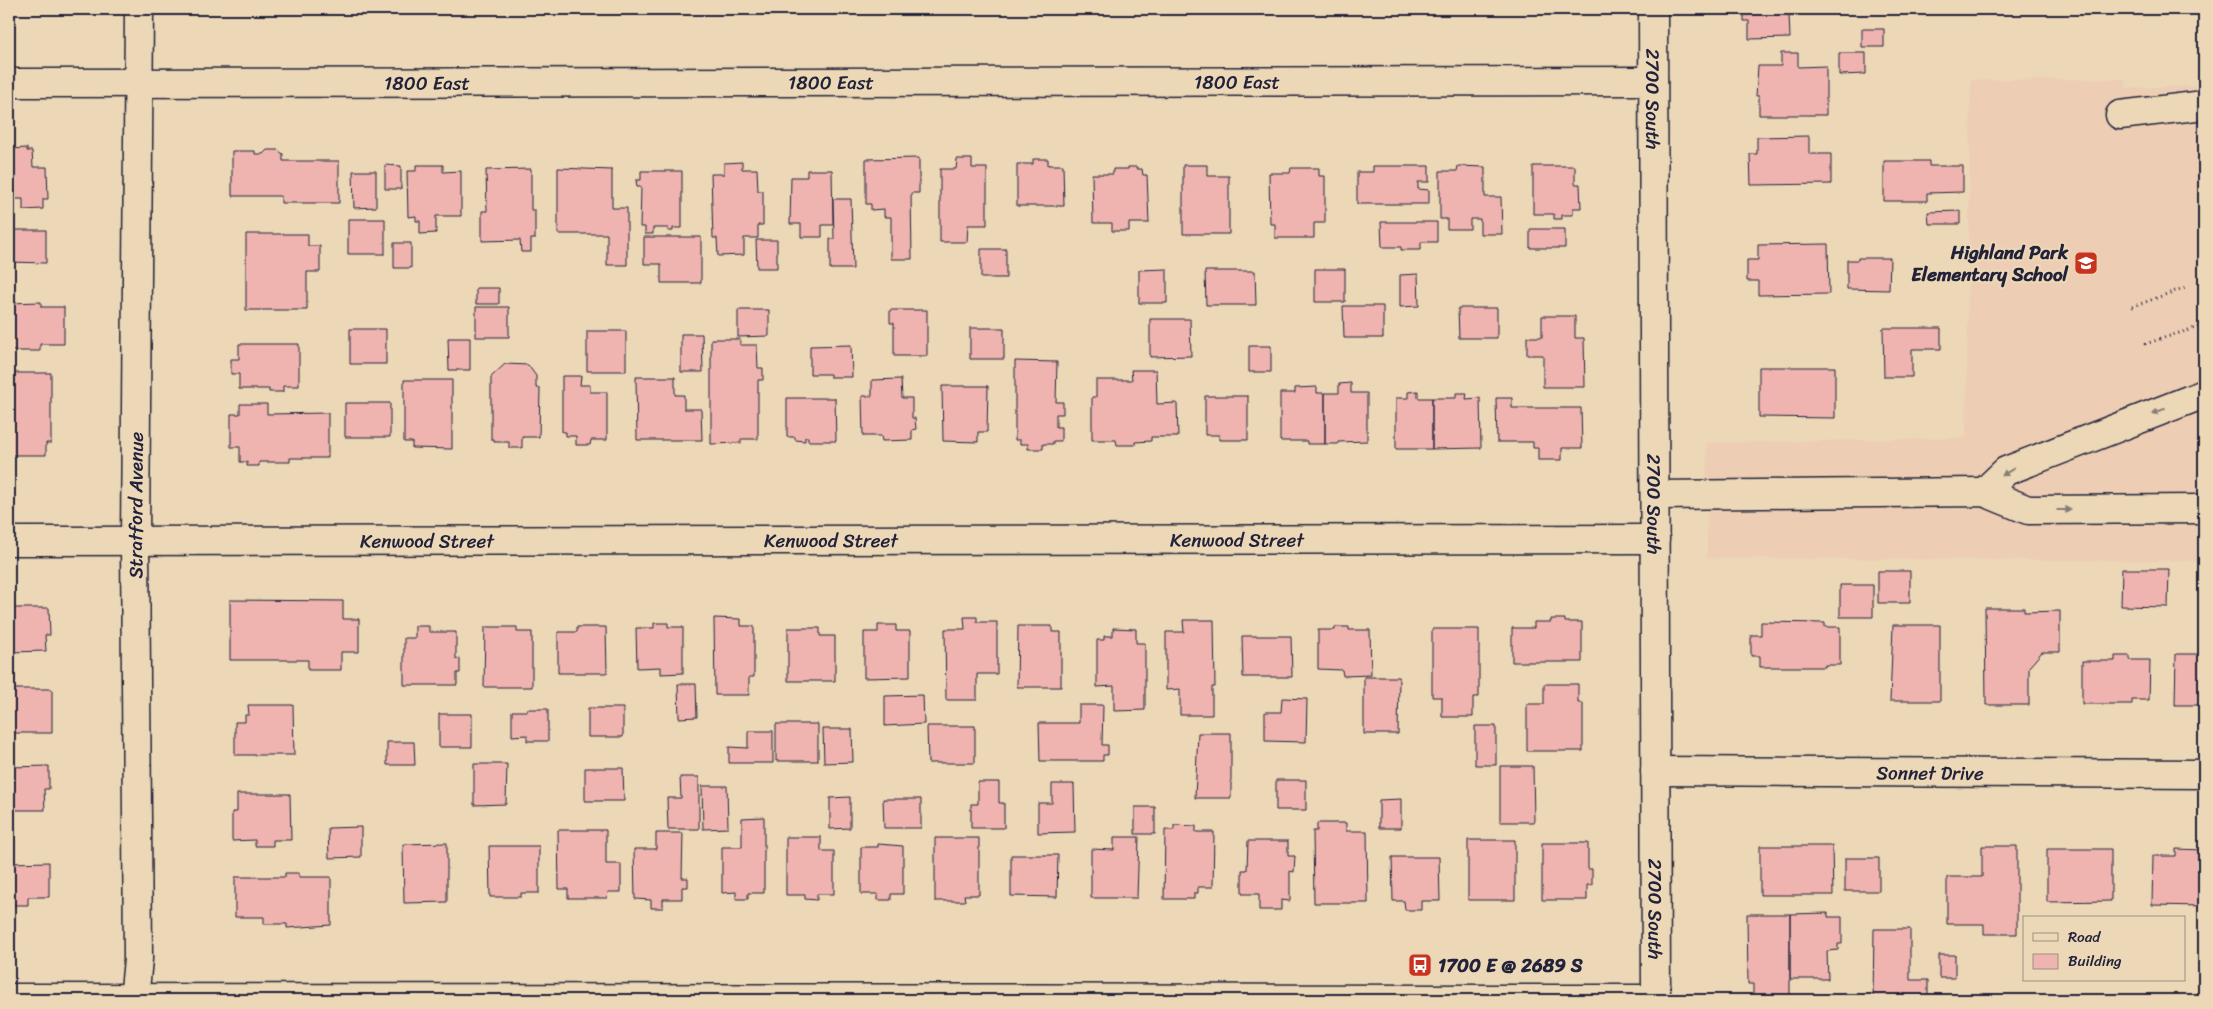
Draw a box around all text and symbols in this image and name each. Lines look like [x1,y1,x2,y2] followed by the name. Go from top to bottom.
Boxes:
[1637,49,1670,150] street label: 2700 South
[788,65,874,99] street label: 1800 East
[1194,65,1280,98] street label: 1800 East
[384,66,470,99] street label: 1800 East
[1911,236,2069,291] place label: Highland Park Elementary School
[2073,250,2099,276] school or university icon: Highland Park Elementary School
[2152,408,2166,416] one-way arrow
[118,431,152,579] street label: Stratford Avenue
[1638,454,1671,555] street label: 2700 South
[2002,467,2015,476] one-way arrow
[2057,505,2073,513] one-way arrow
[764,523,899,557] street label: Kenwood Street
[1170,523,1305,556] street label: Kenwood Street
[360,524,495,557] street label: Kenwood Street
[1876,756,1984,789] street label: Sonnet Drive
[1639,859,1672,960] street label: 2700 South
[2023,916,2186,982] legend
[2068,924,2101,950] text: Road
[2068,948,2122,974] text: Building
[1438,949,1583,982] place label: 1700 E @ 2689 S
[1407,952,1433,978] bus stop icon: 1700 E @ 2689 S

